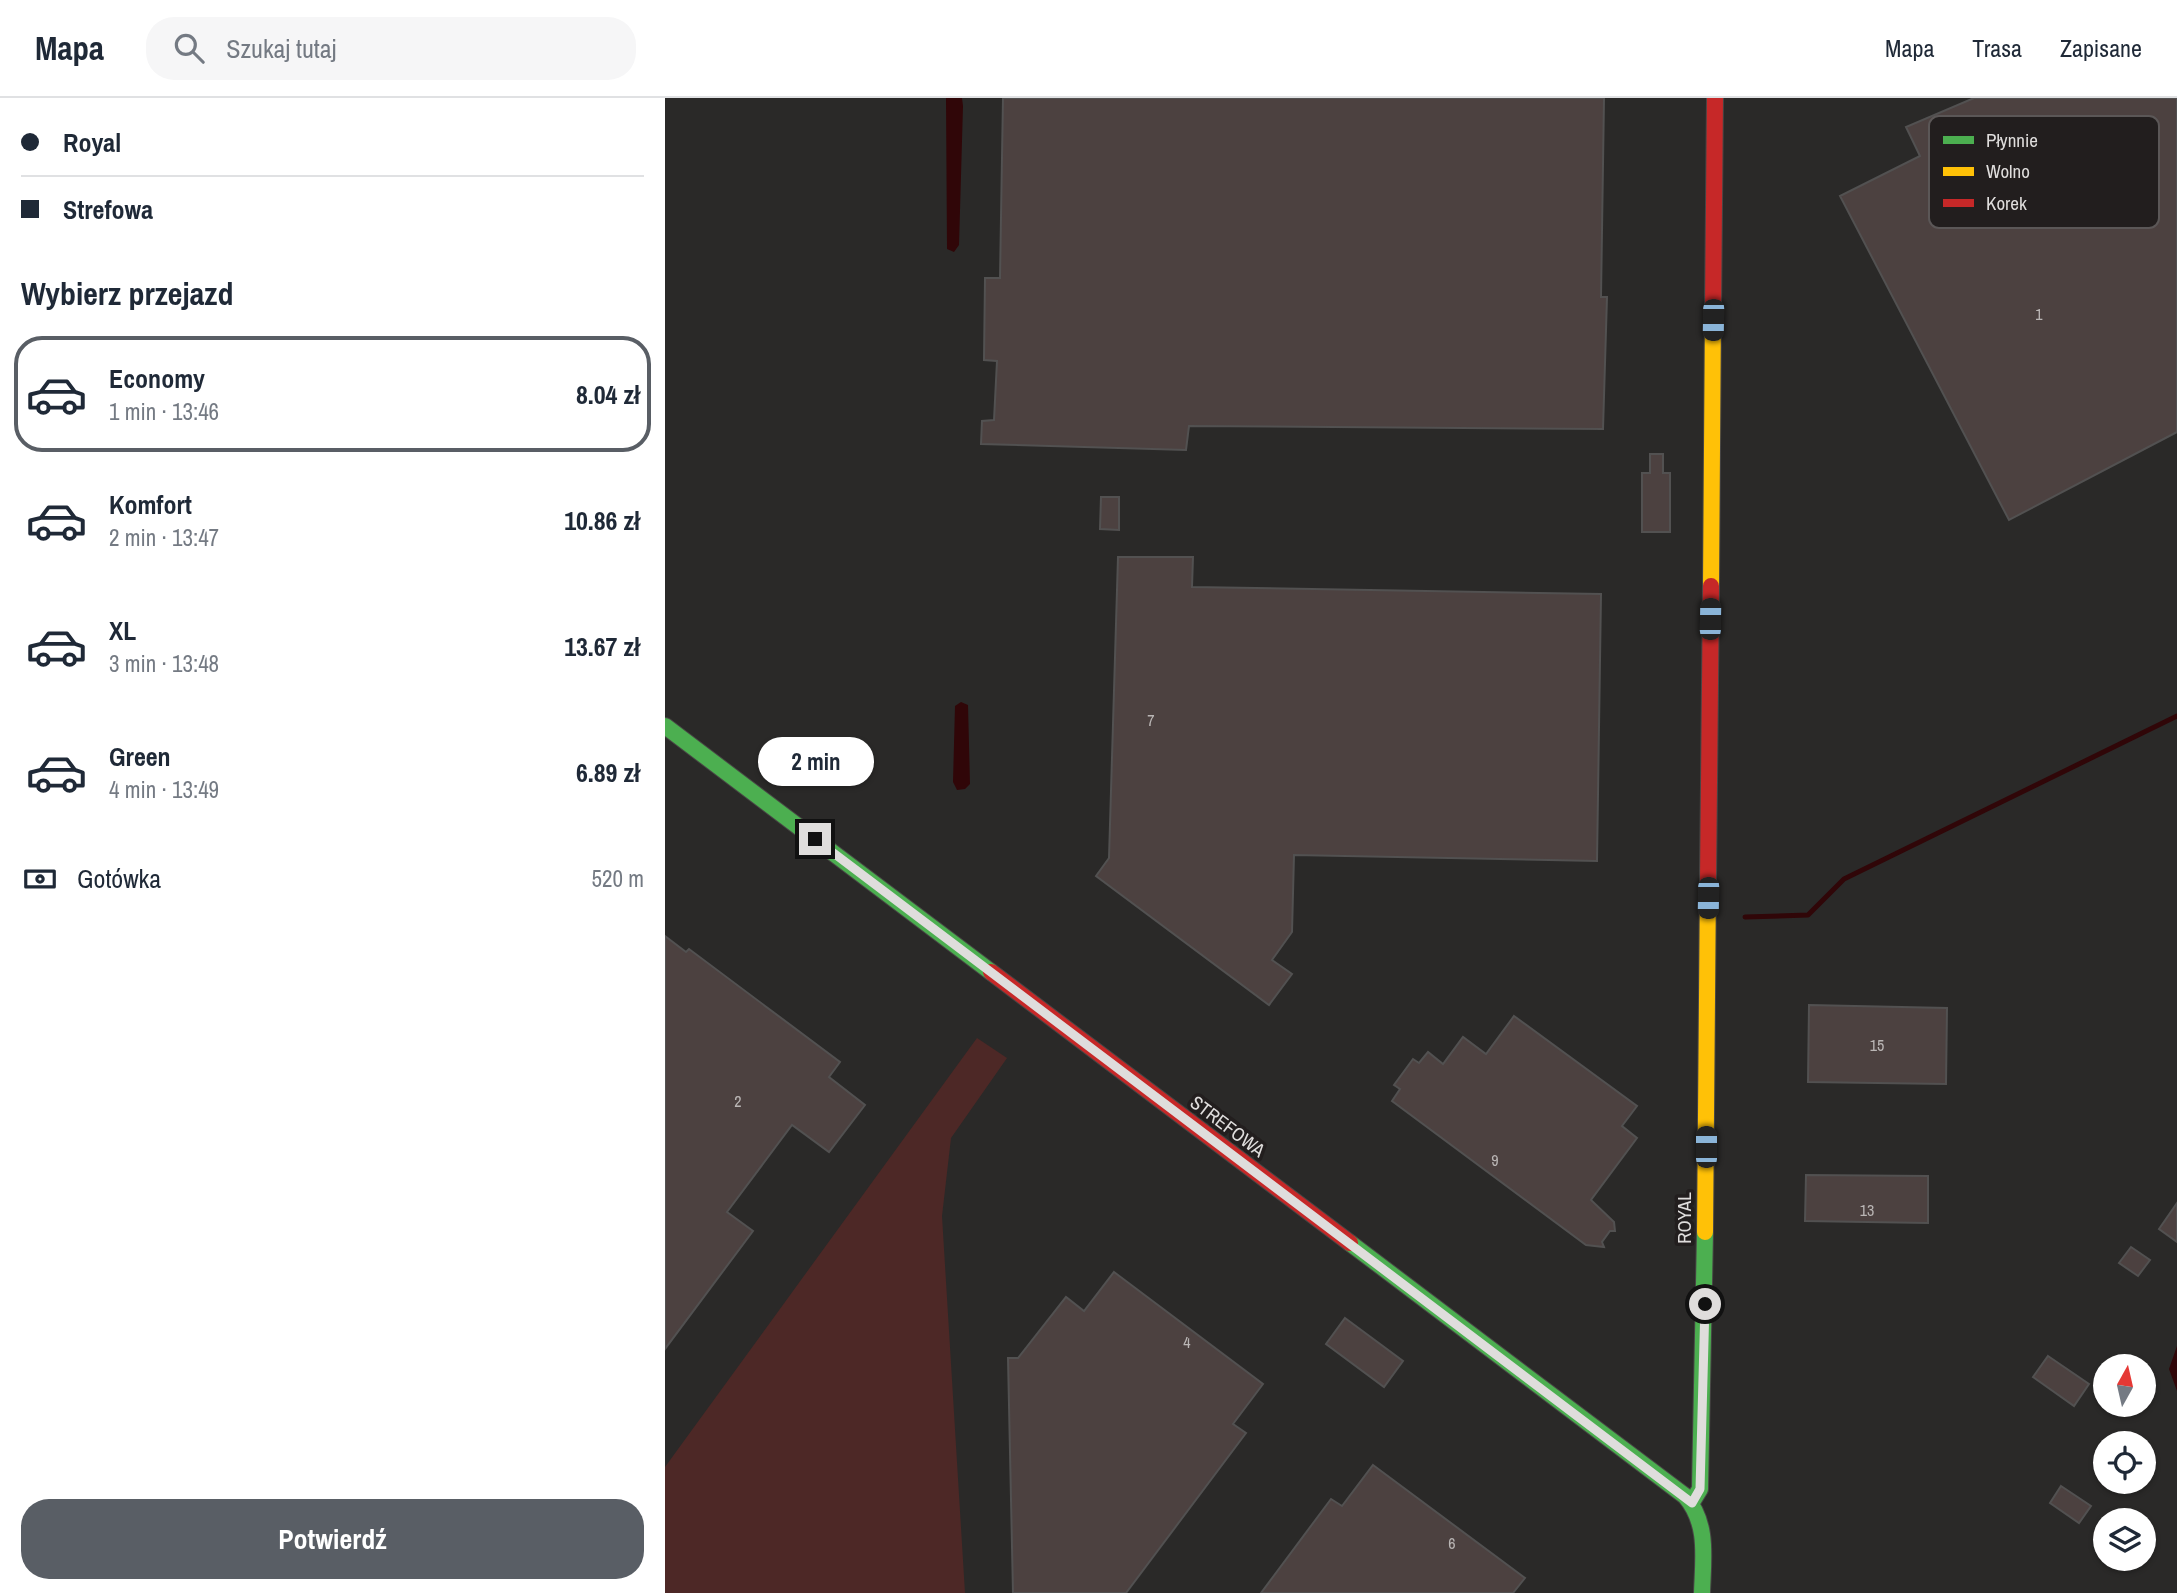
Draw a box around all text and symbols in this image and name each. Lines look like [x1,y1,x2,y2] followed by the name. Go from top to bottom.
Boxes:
[146,17,636,80] search box
[35,26,104,70] text: Mapa
[170,29,208,67] icon: search
[226,31,336,66] text: Szukaj tutaj
[1885,32,1934,64] text: Mapa
[1972,32,2022,64] text: Trasa
[2060,32,2142,64] text: Zapisane
[1929,116,2159,228] legend
[63,125,121,160] text: Royal
[1986,127,2038,153] text: Płynnie
[1986,158,2030,184] text: Wolno
[1986,190,2027,216] text: Korek
[63,192,153,227] text: Strefowa
[21,272,233,315] text: Wybierz przejazd
[1703,299,1724,341] car
[2035,303,2043,325] house number: 1
[109,361,205,396] text: Economy
[25,363,88,426] icon: car
[576,377,640,412] text: 8.04 zł
[109,396,219,427] text: 1 min · 13:46
[109,487,192,522] text: Komfort
[25,489,88,552] icon: car
[564,503,640,538] text: 10.86 zł
[109,522,219,553] text: 2 min · 13:47
[1700,598,1721,640] car
[109,613,136,648] text: XL
[25,615,88,678] icon: car
[564,629,640,664] text: 13.67 zł
[109,648,219,679] text: 3 min · 13:48
[1147,709,1155,731] house number: 7
[757,738,873,786] callout: 2 min
[109,739,171,774] text: Green
[25,741,88,804] icon: car
[791,746,841,777] text: 2 min
[576,755,640,790] text: 6.89 zł
[109,774,219,805] text: 4 min · 13:49
[799,823,831,855] route end
[21,860,59,898] icon: cash
[77,861,161,896] text: Gotówka
[592,863,644,894] text: 520 m
[1698,877,1719,919] car
[1870,1034,1884,1056] house number: 15
[1185,1089,1271,1163] street label: STREFOWA
[734,1090,742,1112] house number: 2
[1696,1126,1717,1168] car
[1491,1149,1499,1171] house number: 9
[1671,1192,1697,1244] street label: ROYAL
[1860,1199,1874,1221] house number: 13
[1689,1288,1721,1320] route start
[1183,1331,1191,1353] house number: 4
[2093,1354,2156,1418] north arrow
[2093,1354,2156,1571] map controls
[2093,1431,2156,1494] button: locate
[21,1499,644,1579] button: Potwierdź
[2093,1508,2156,1571] button: layers
[1448,1532,1456,1554] house number: 6

